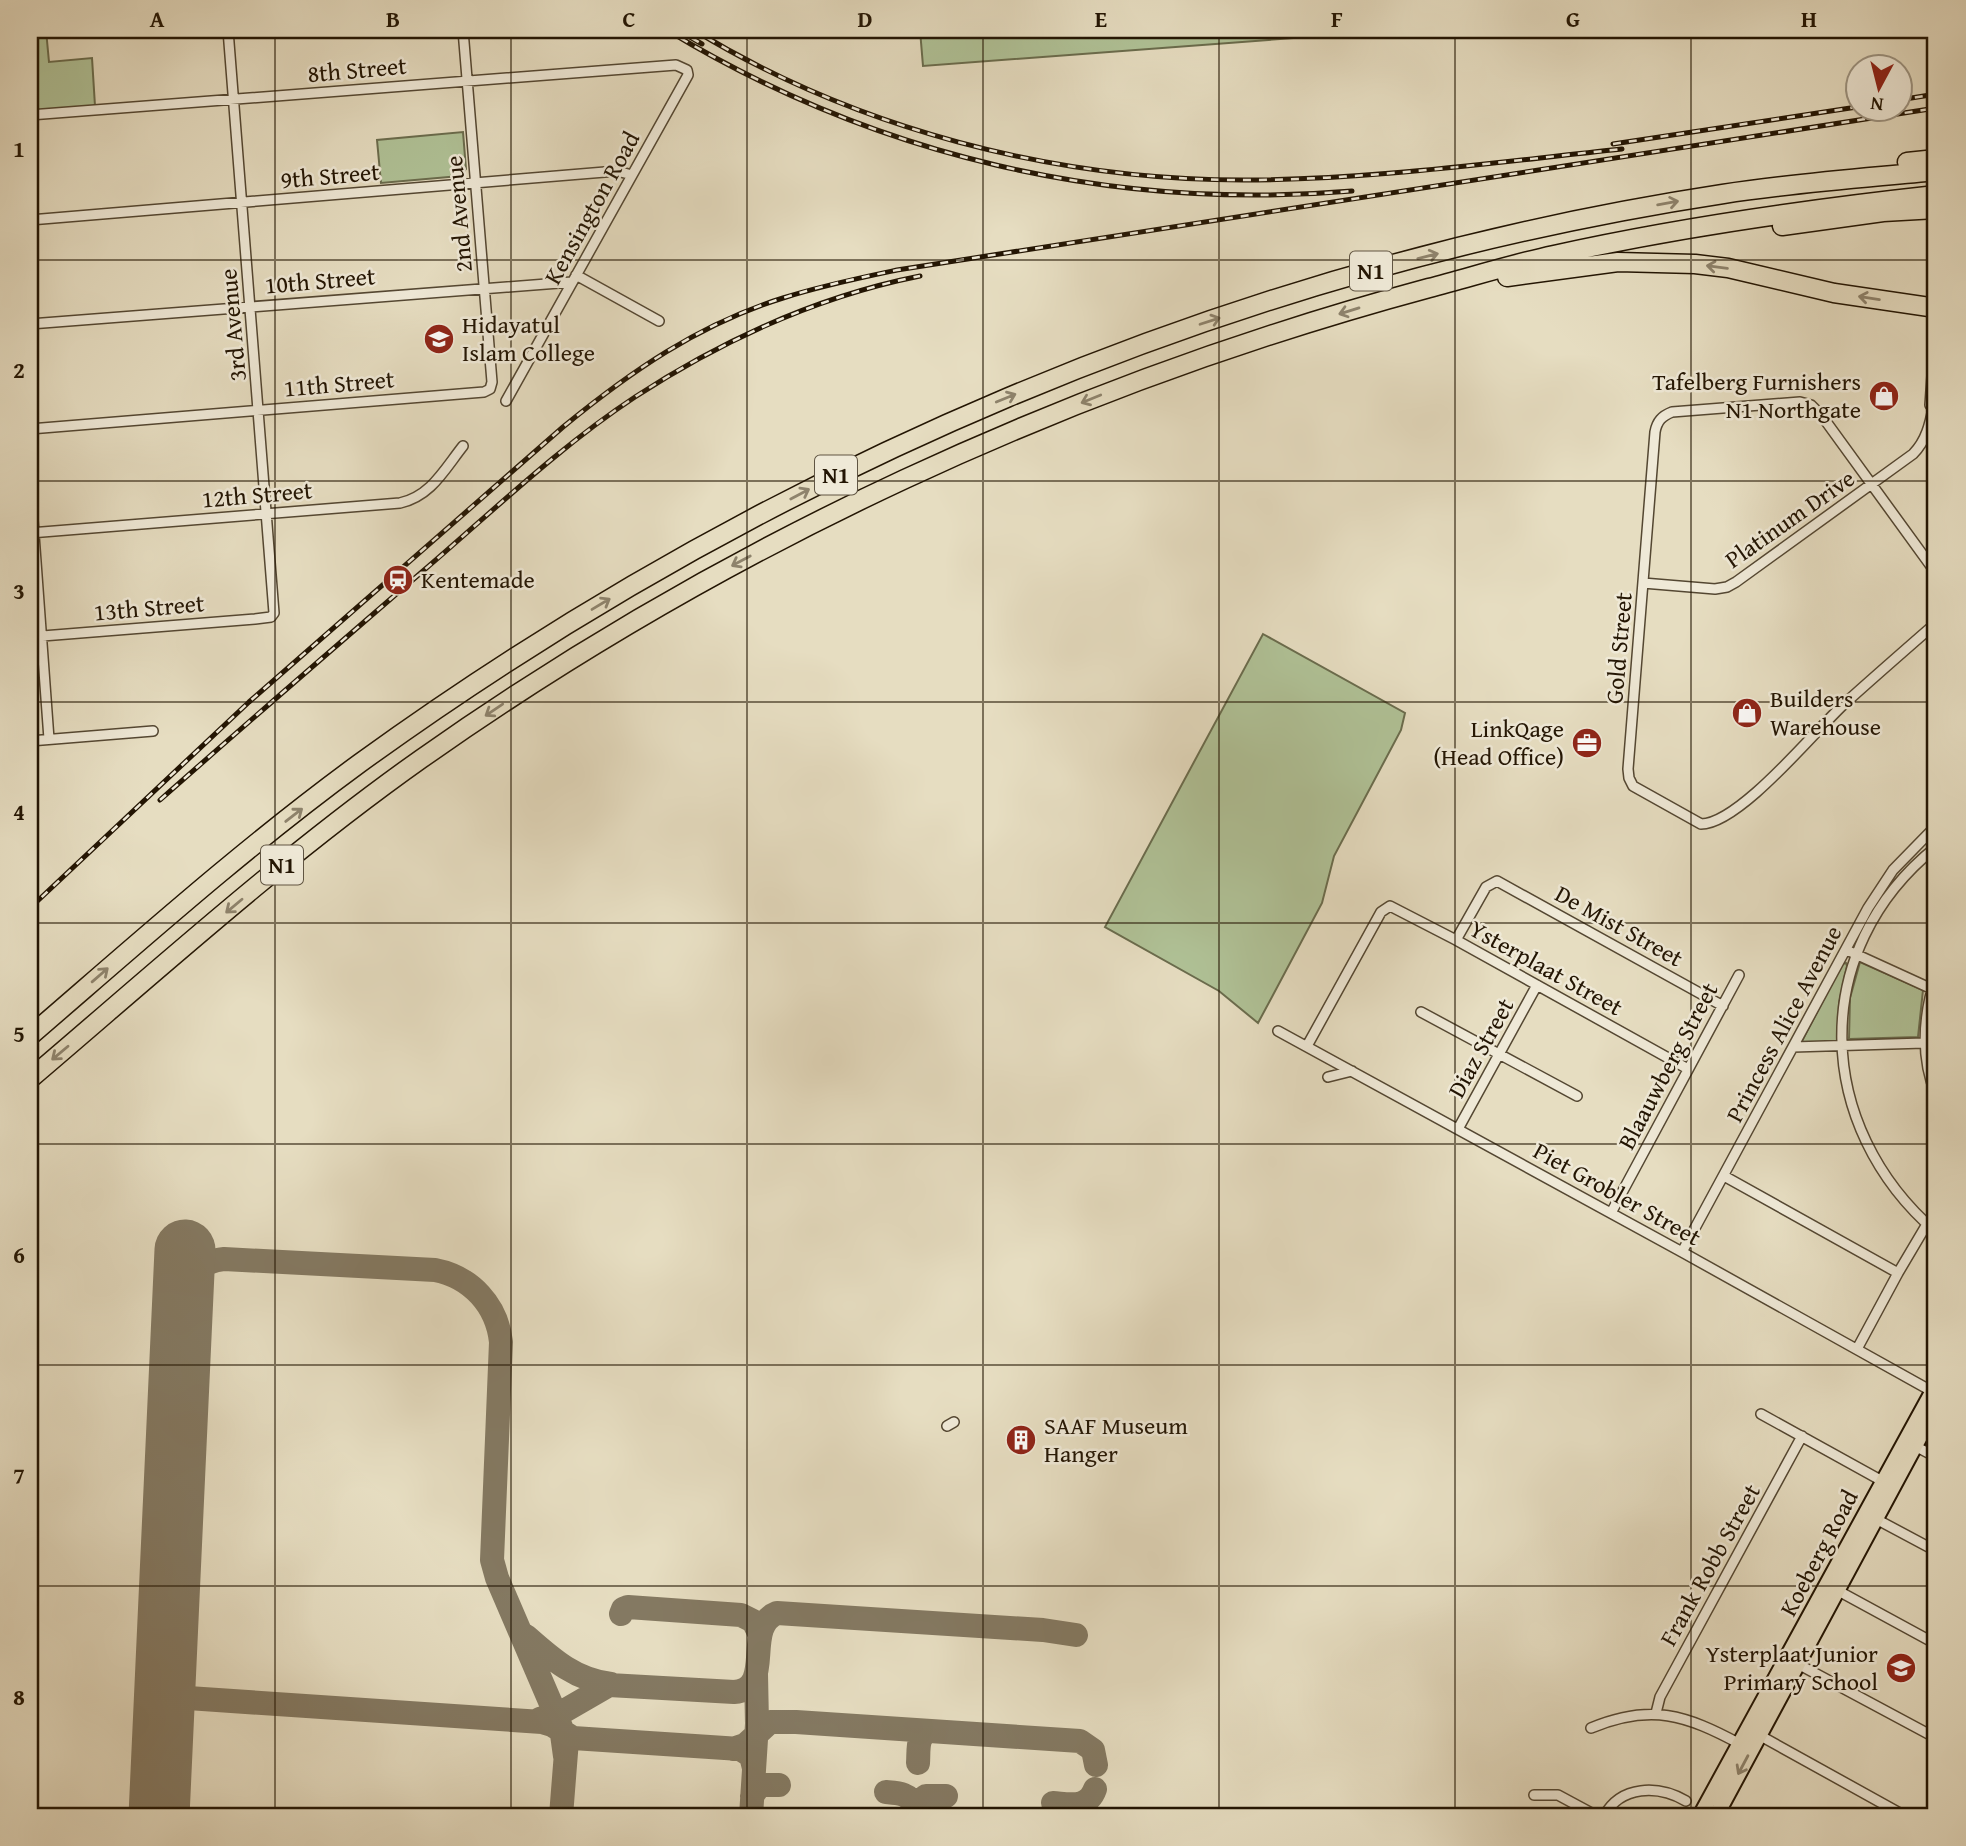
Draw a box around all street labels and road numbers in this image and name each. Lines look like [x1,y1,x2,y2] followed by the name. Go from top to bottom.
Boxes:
[306,48,409,91] street label: 8th Street
[535,125,648,291] street label: Kensington Road
[279,154,382,197] street label: 9th Street
[436,154,481,274] street label: 2nd Avenue
[1350,252,1392,290] road number: N1
[263,258,377,303] street label: 10th Street
[210,267,255,383] street label: 3rd Avenue
[282,361,396,406] street label: 11th Street
[815,456,857,495] road number: N1
[1718,461,1862,576] street label: Platinum Drive
[200,472,314,517] street label: 12th Street
[92,585,206,630] street label: 13th Street
[1596,590,1641,705] street label: Gold Street
[261,846,303,884] road number: N1
[1549,876,1690,975] street label: De Mist Street
[1463,911,1630,1024] street label: Ysterplaat Street
[1717,919,1850,1128] street label: Princess Alice Avenue
[1609,976,1727,1155] street label: Blaauwberg Street
[1439,991,1523,1104] street label: Diaz Street
[1527,1133,1708,1254] street label: Piet Grobler Street
[1650,1477,1769,1652] street label: Frank Robb Street
[1771,1483,1867,1622] street label: Koeberg Road

